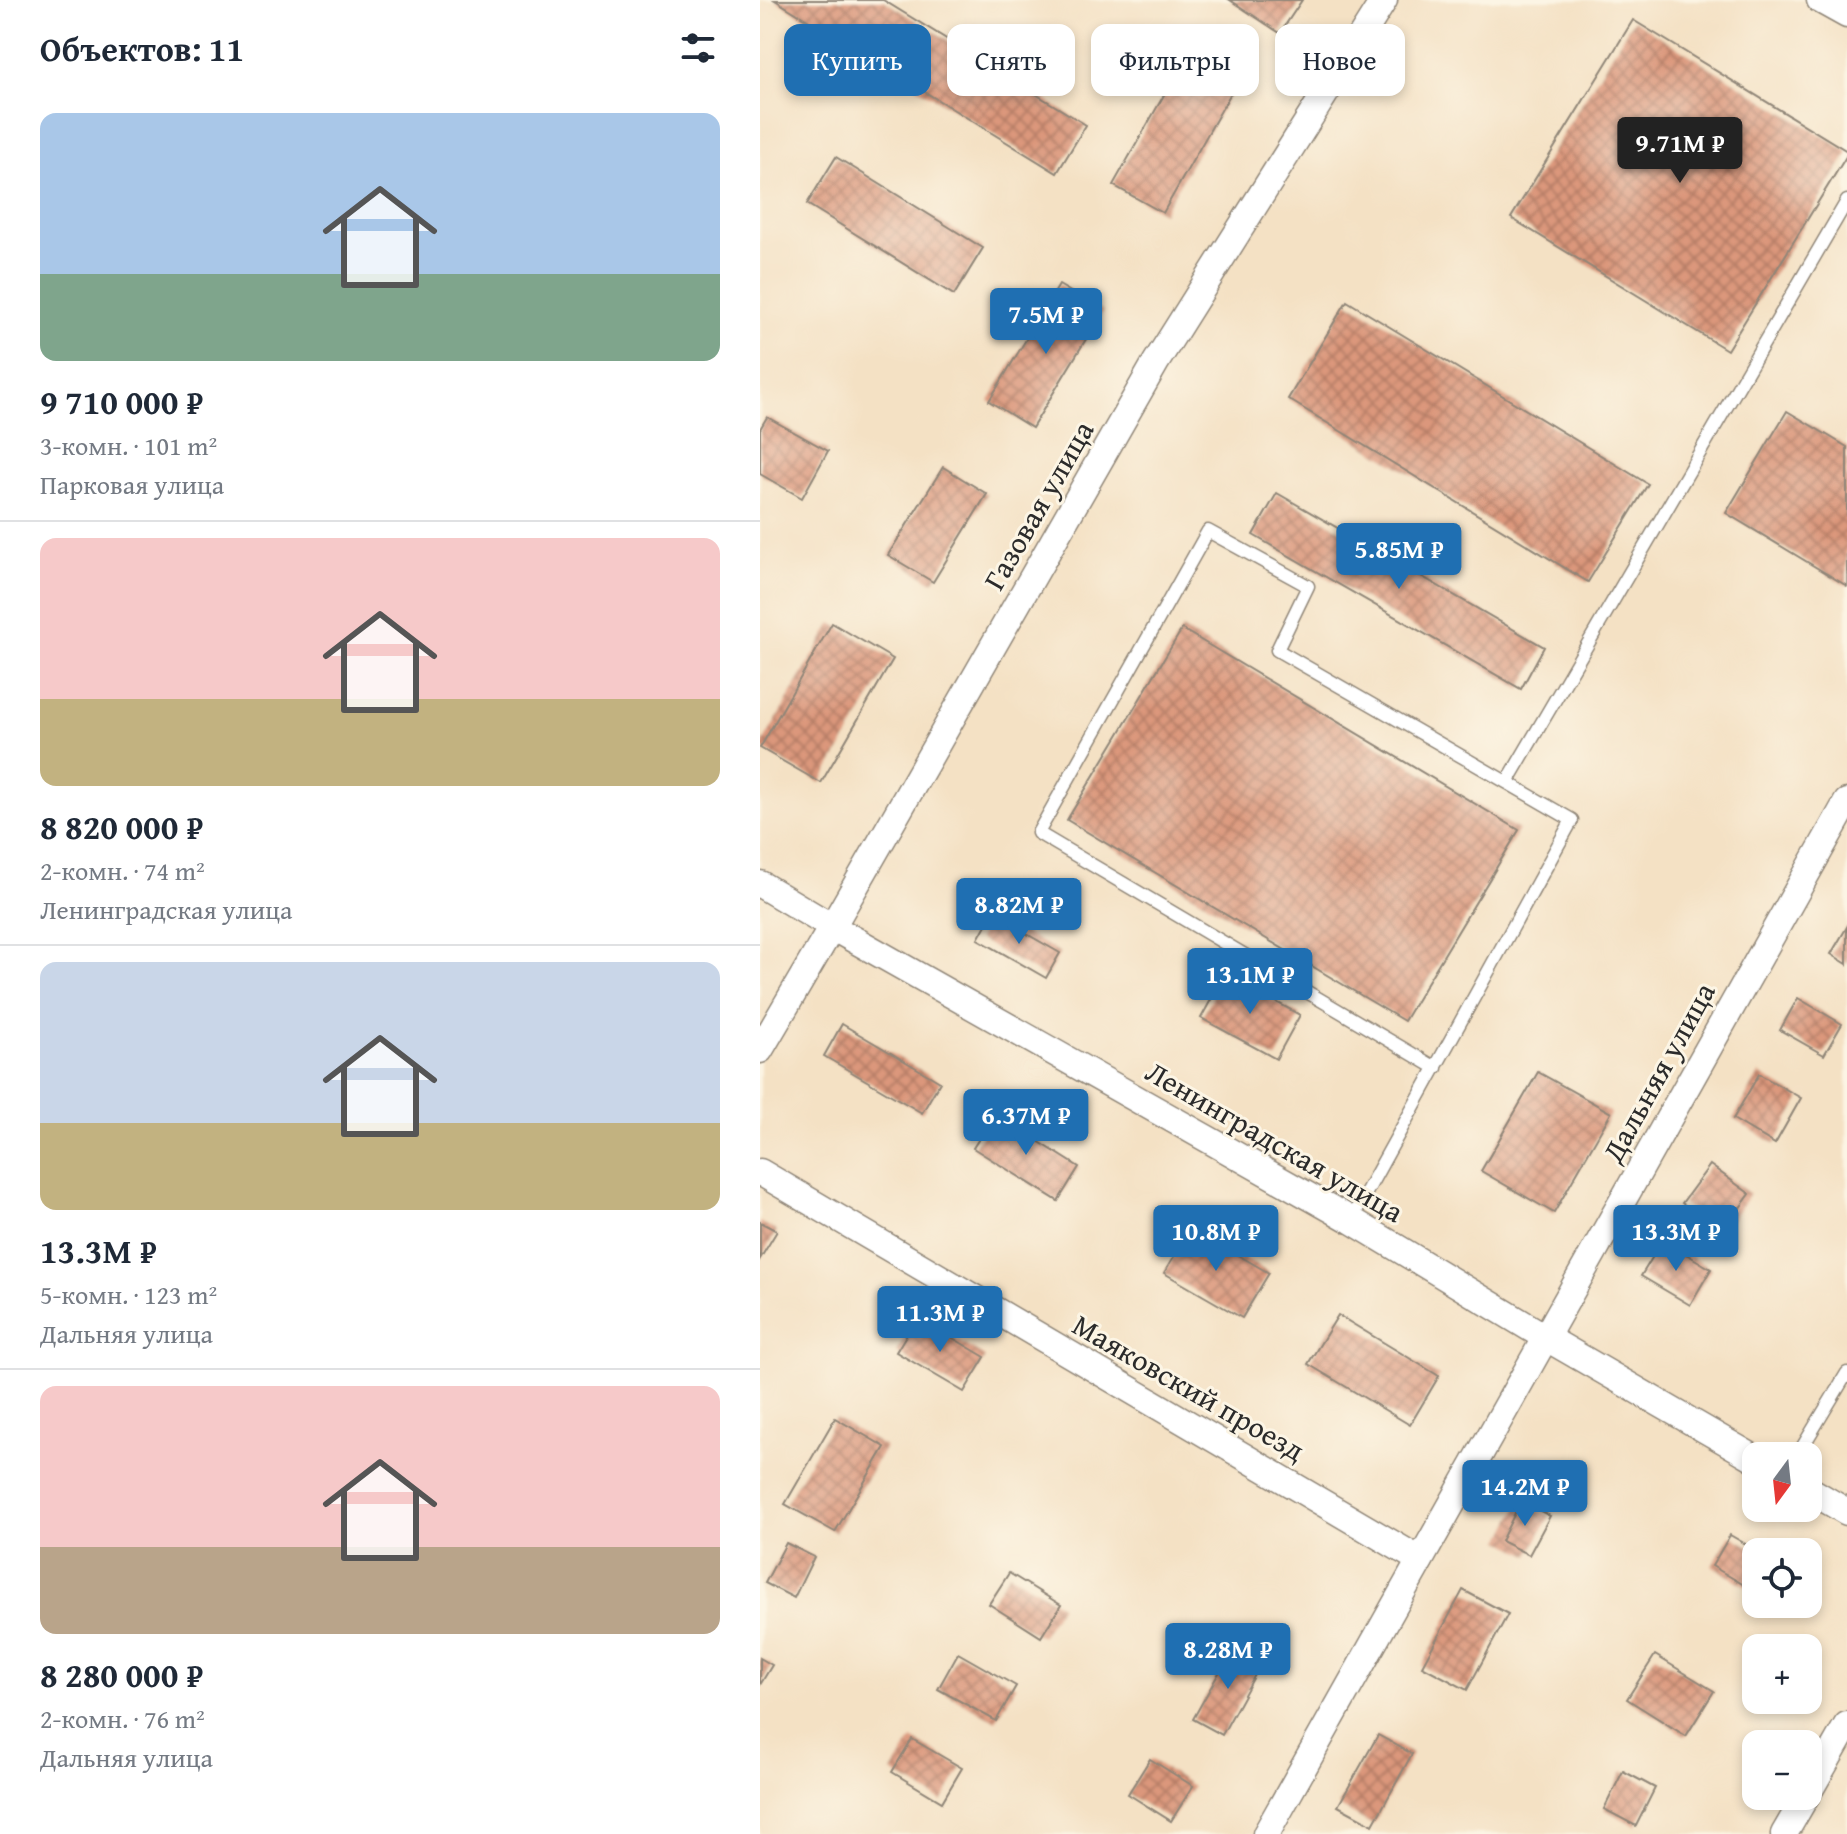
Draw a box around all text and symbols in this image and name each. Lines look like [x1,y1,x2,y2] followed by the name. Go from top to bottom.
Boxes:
[40,24,244,73] text: Объектов: 11
[784,24,931,96] chip: Купить
[947,24,1075,96] chip: Снять
[1091,24,1259,96] chip: Фильтры
[1275,24,1405,96] chip: Новое
[676,26,720,70] icon: filters
[1606,117,1754,185] pin: 9.71M ₽
[1635,123,1725,162] text: 9.71M ₽
[308,165,452,309] icon: home
[981,288,1111,356] pin: 7.5M ₽
[1008,294,1084,333] text: 7.5M ₽
[40,377,203,426] text: 9 710 000 ₽
[972,412,1105,598] street label: Газовая улица
[40,426,217,465] text: 3-комн. · 101 m²
[40,465,224,504] text: Парковая улица
[1325,523,1473,591] pin: 5.85M ₽
[1354,529,1444,568] text: 5.85M ₽
[308,590,452,734] icon: home
[40,802,203,851] text: 8 820 000 ₽
[40,851,205,890] text: 2-комн. · 74 m²
[945,878,1093,946] pin: 8.82M ₽
[974,884,1064,923] text: 8.82M ₽
[40,890,292,929] text: Ленинградская улица
[1176,948,1324,1016] pin: 13.1M ₽
[1205,954,1295,993] text: 13.1M ₽
[1590,973,1726,1171] street label: Дальняя улица
[308,1014,452,1158] icon: home
[1138,1049,1413,1233] street label: Ленинградская улица
[952,1089,1100,1157] pin: 6.37M ₽
[981,1095,1071,1134] text: 6.37M ₽
[1142,1205,1290,1273] pin: 10.8M ₽
[1602,1205,1750,1273] pin: 13.3M ₽
[1171,1211,1261,1250] text: 10.8M ₽
[1631,1211,1721,1250] text: 13.3M ₽
[40,1226,157,1275] text: 13.3M ₽
[40,1275,217,1314] text: 5-комн. · 123 m²
[866,1286,1014,1354] pin: 11.3M ₽
[895,1292,985,1331] text: 11.3M ₽
[1065,1302,1313,1472] street label: Маяковский проезд
[40,1314,213,1353] text: Дальняя улица
[308,1438,452,1582] icon: home
[1742,1442,1822,1522] north arrow
[1742,1442,1822,1810] map controls
[1451,1460,1599,1528] pin: 14.2M ₽
[1480,1466,1570,1505] text: 14.2M ₽
[1742,1538,1822,1618] button: locate
[1154,1623,1302,1691] pin: 8.28M ₽
[1183,1629,1273,1668] text: 8.28M ₽
[1742,1634,1822,1714] button: +
[40,1650,203,1699] text: 8 280 000 ₽
[40,1699,205,1738] text: 2-комн. · 76 m²
[1742,1730,1822,1810] button: −
[40,1738,213,1777] text: Дальняя улица

